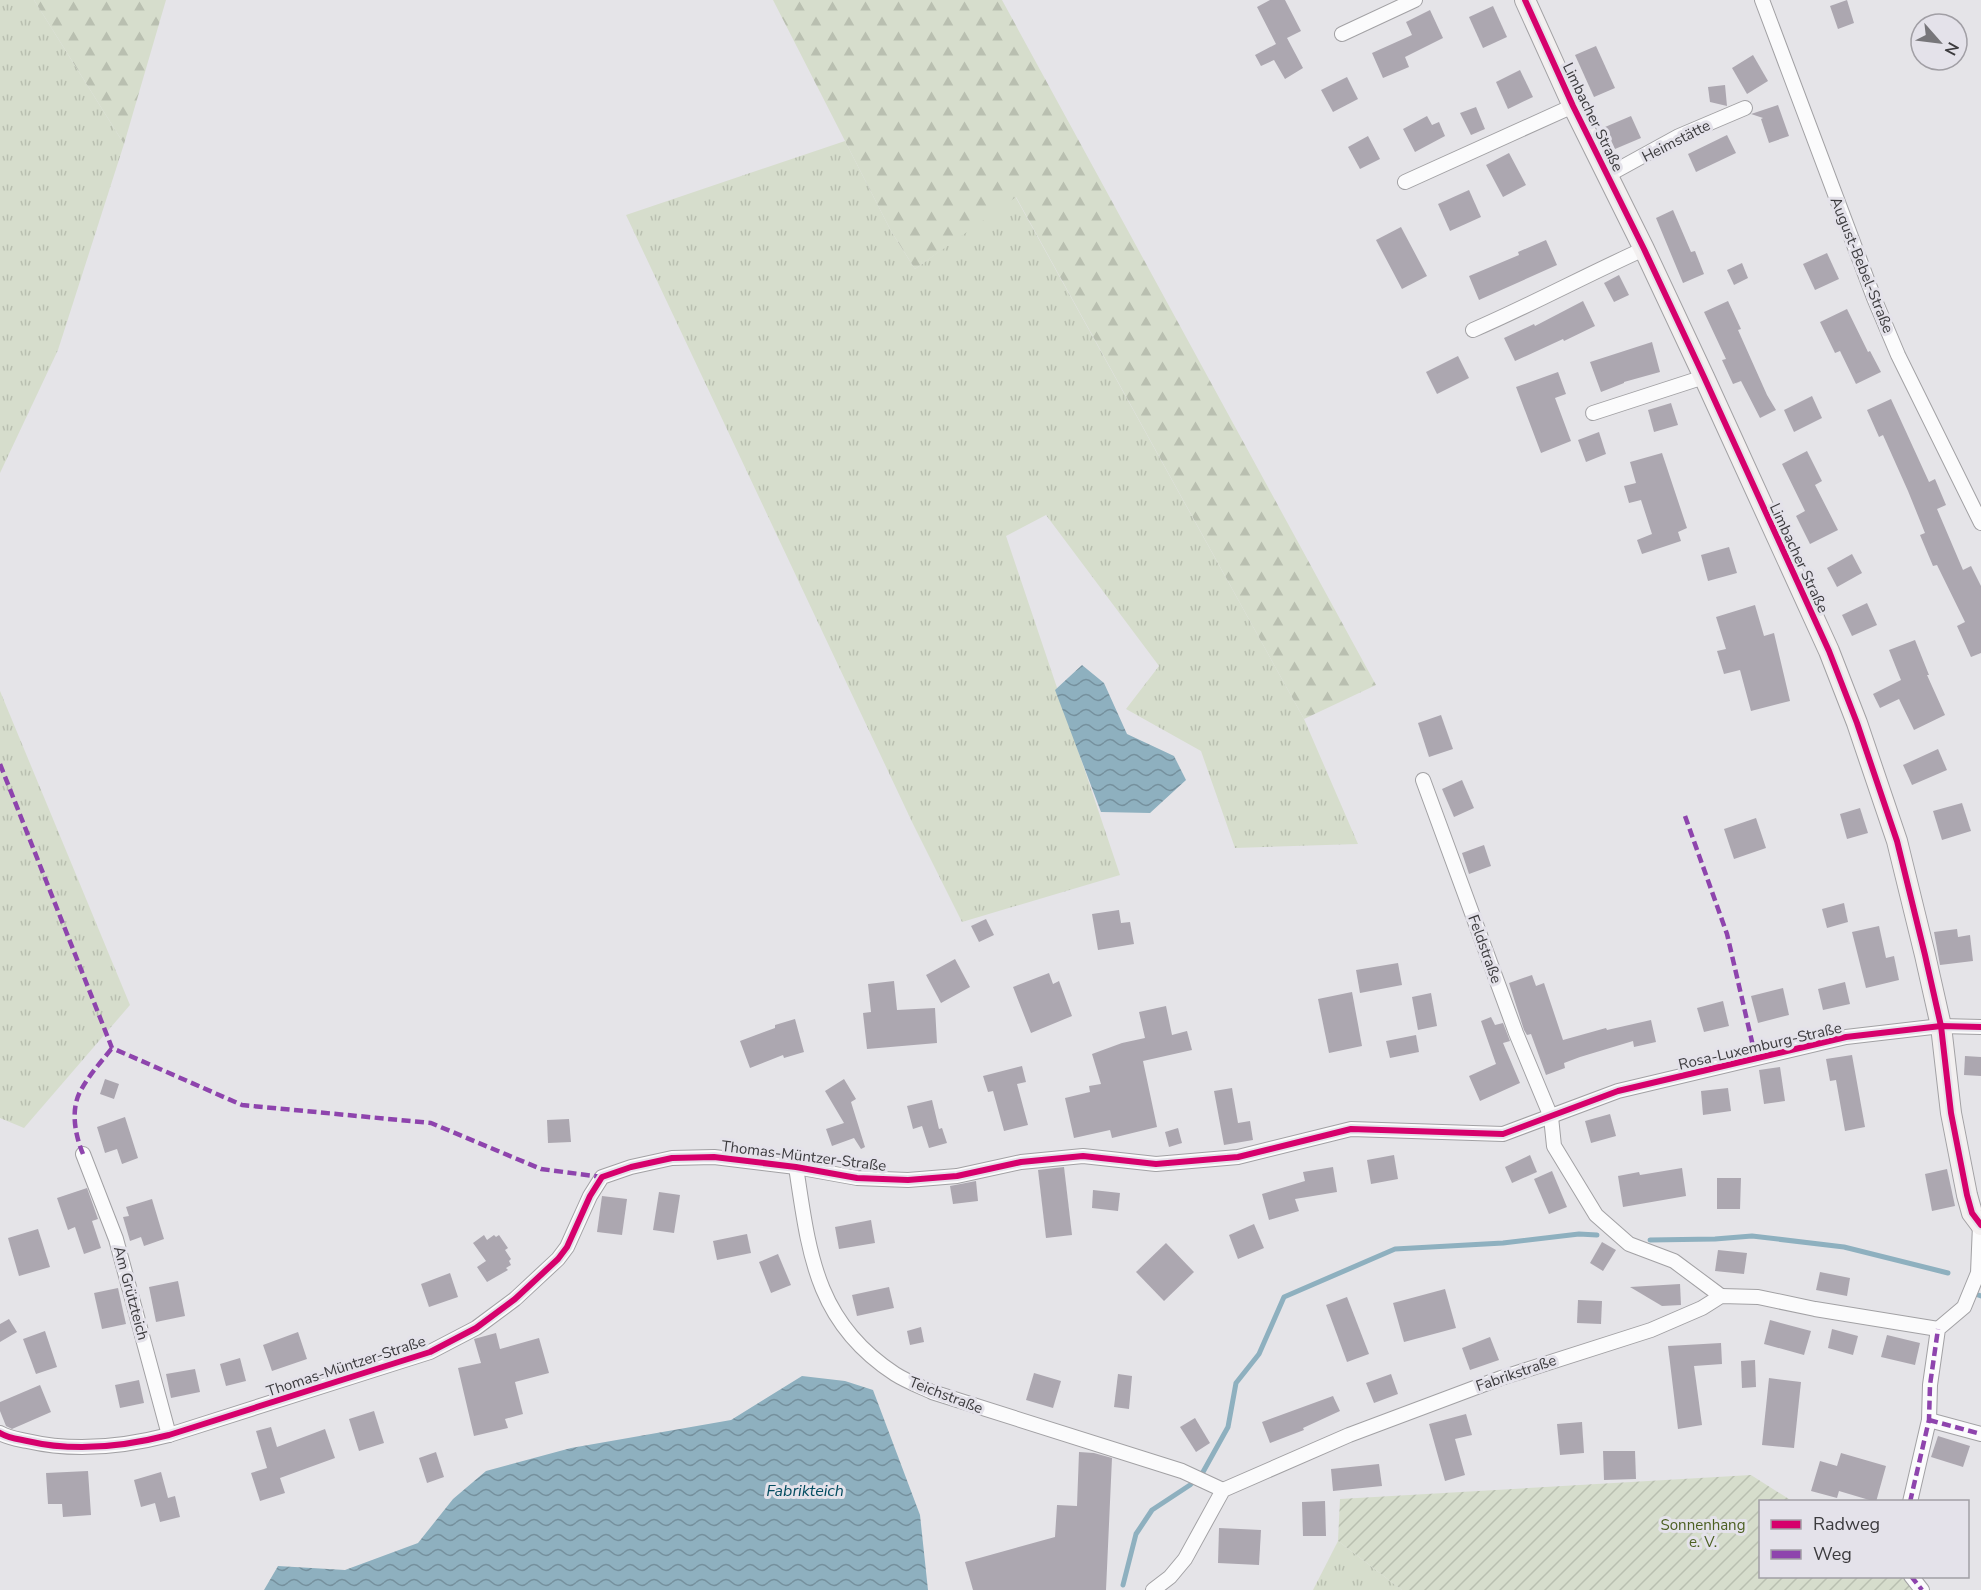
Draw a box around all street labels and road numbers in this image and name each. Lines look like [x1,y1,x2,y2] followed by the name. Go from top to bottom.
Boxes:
[1558,59,1628,175] street label: Limbacher Straße
[1638,115,1714,167] street label: Heimstätte
[1826,194,1898,336] street label: August-Bebel-Straße
[1765,500,1833,616] street label: Limbacher Straße
[1463,912,1507,986] street label: Feldstraße
[1676,1017,1844,1075] street label: Rosa-Luxemburg-Straße
[720,1136,888,1176] street label: Thomas-Müntzer-Straße
[109,1244,153,1342] street label: Am Grützteich
[264,1331,428,1401] street label: Thomas-Müntzer-Straße
[1473,1350,1559,1396] street label: Fabrikstraße
[906,1372,986,1418] street label: Teichstraße

